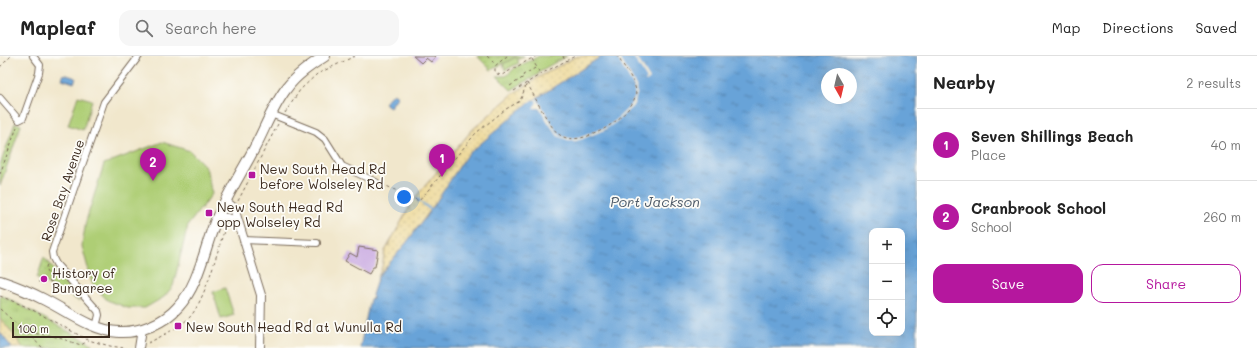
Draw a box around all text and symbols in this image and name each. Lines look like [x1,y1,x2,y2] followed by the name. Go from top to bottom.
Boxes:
[119,10,399,46] search box
[20,15,95,40] text: Mapleaf
[133,17,155,39] icon: search
[165,18,257,38] text: Search here
[1052,18,1080,37] text: Map
[1102,18,1173,37] text: Directions
[1195,18,1237,37] text: Saved
[821,68,857,104] north arrow
[933,71,995,93] text: Nearby
[1186,74,1241,91] text: 2 results
[971,126,1133,146] text: Seven Shillings Beach
[943,136,949,153] text: 1
[1211,136,1241,153] text: 40 m
[37,137,87,243] street label: Rose Bay Avenue
[429,144,455,177] pin: 1
[971,146,1006,163] text: Place
[140,148,166,181] pin: 2
[260,160,386,192] place label: New South Head Rd before Wolseley Rd
[247,170,257,180] marker: New South Head Rd before Wolseley Rd
[394,187,414,207] your location
[610,192,700,211] water label: Port Jackson
[217,198,343,230] place label: New South Head Rd opp Wolseley Rd
[971,198,1106,218] text: Cranbrook School
[204,208,214,218] marker: New South Head Rd opp Wolseley Rd
[942,208,950,225] text: 2
[1203,208,1241,225] text: 260 m
[971,218,1012,235] text: School
[869,228,905,336] map controls
[869,228,905,264] button: +
[52,264,116,296] place label: History of Bungaree
[869,264,905,300] button: −
[933,264,1083,303] button: Save
[1091,264,1241,303] button: Share
[39,274,49,284] marker: History of Bungaree
[869,300,905,336] button: locate
[186,318,402,335] place label: New South Head Rd at Wunulla Rd
[12,320,110,339] scale bar
[18,321,49,336] text: 100 m
[173,321,183,331] marker: New South Head Rd at Wunulla Rd

